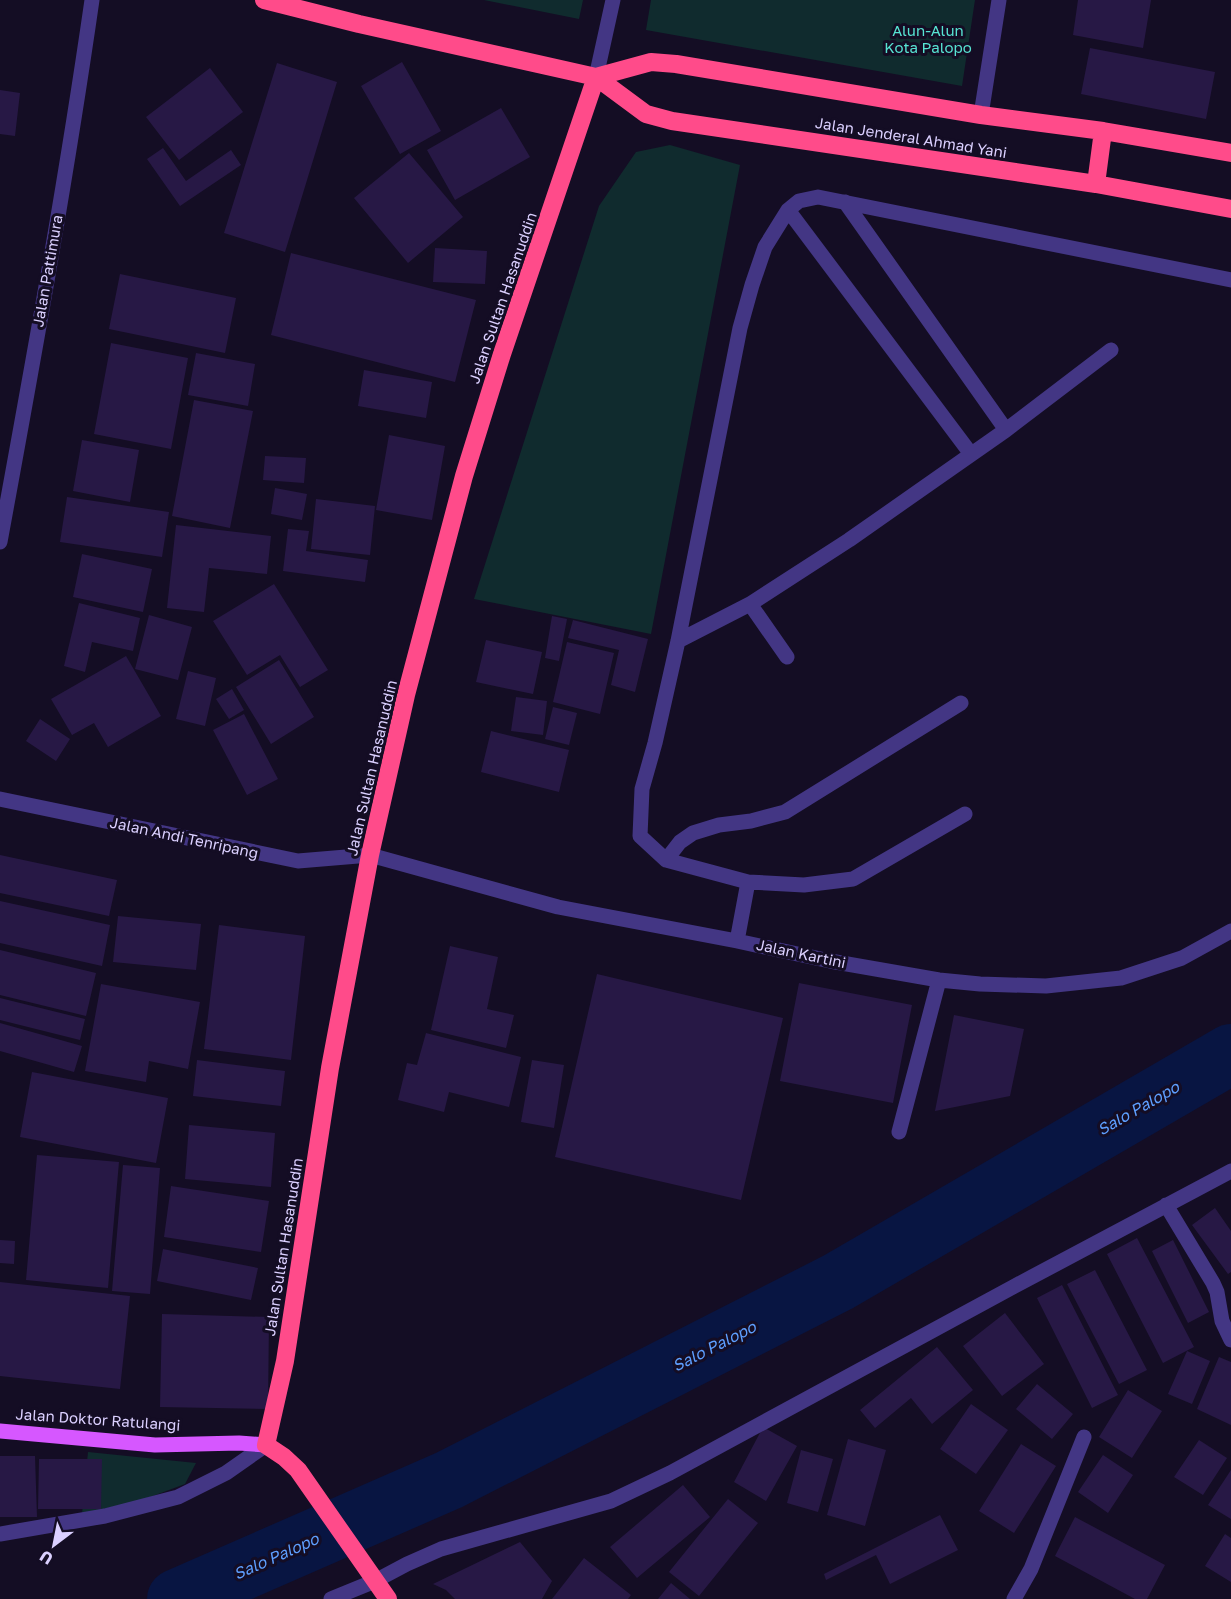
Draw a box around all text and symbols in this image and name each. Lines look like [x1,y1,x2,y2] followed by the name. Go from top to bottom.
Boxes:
[884,21,972,56] park label: Alun-Alun Kota Palopo
[814,113,1008,161] street label: Jalan Jenderal Ahmad Yani
[464,210,540,386] street label: Jalan Sultan Hasanuddin
[28,213,66,328] street label: Jalan Pattimura
[342,678,400,857] street label: Jalan Sultan Hasanuddin
[108,812,260,862] street label: Jalan Andi Tenripang
[755,935,848,971] street label: Jalan Kartini
[1094,1076,1184,1139] water label: Salo Palopo
[260,1157,306,1337] street label: Jalan Sultan Hasanuddin
[669,1316,760,1376] water label: Salo Palopo
[15,1404,181,1434] street label: Jalan Doktor Ratulangi
[24,1515,84,1575] north arrow
[230,1528,323,1584] water label: Salo Palopo
[36,1546,56,1569] text: U

